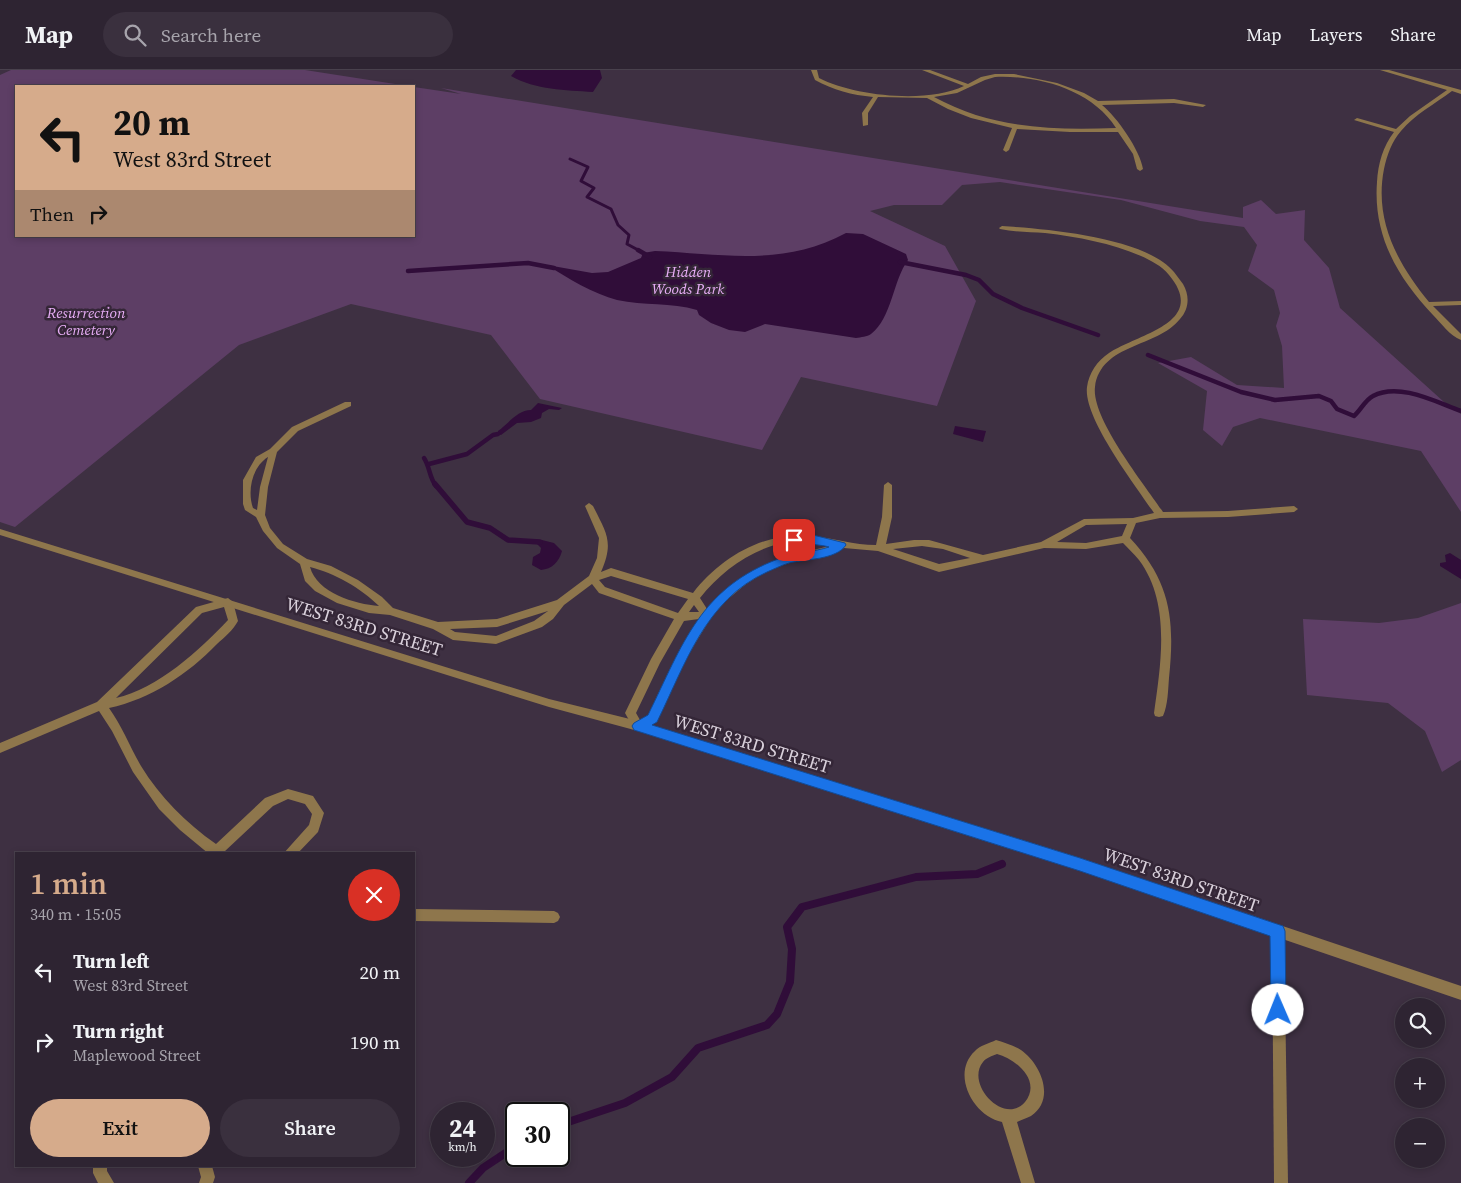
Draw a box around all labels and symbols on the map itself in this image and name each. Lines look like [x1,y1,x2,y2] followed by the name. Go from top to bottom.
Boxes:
[652,261,725,299] park label: Hidden Woods Park
[46,302,126,340] park label: Resurrection Cemetery
[773,519,815,561] pin
[283,591,446,662] street label: WEST 83RD STREET
[671,708,834,779] street label: WEST 83RD STREET
[1100,841,1262,918] street label: WEST 83RD STREET
[1251,983,1303,1035] position arrow
[505,1102,570,1167] speed limit sign: 30

